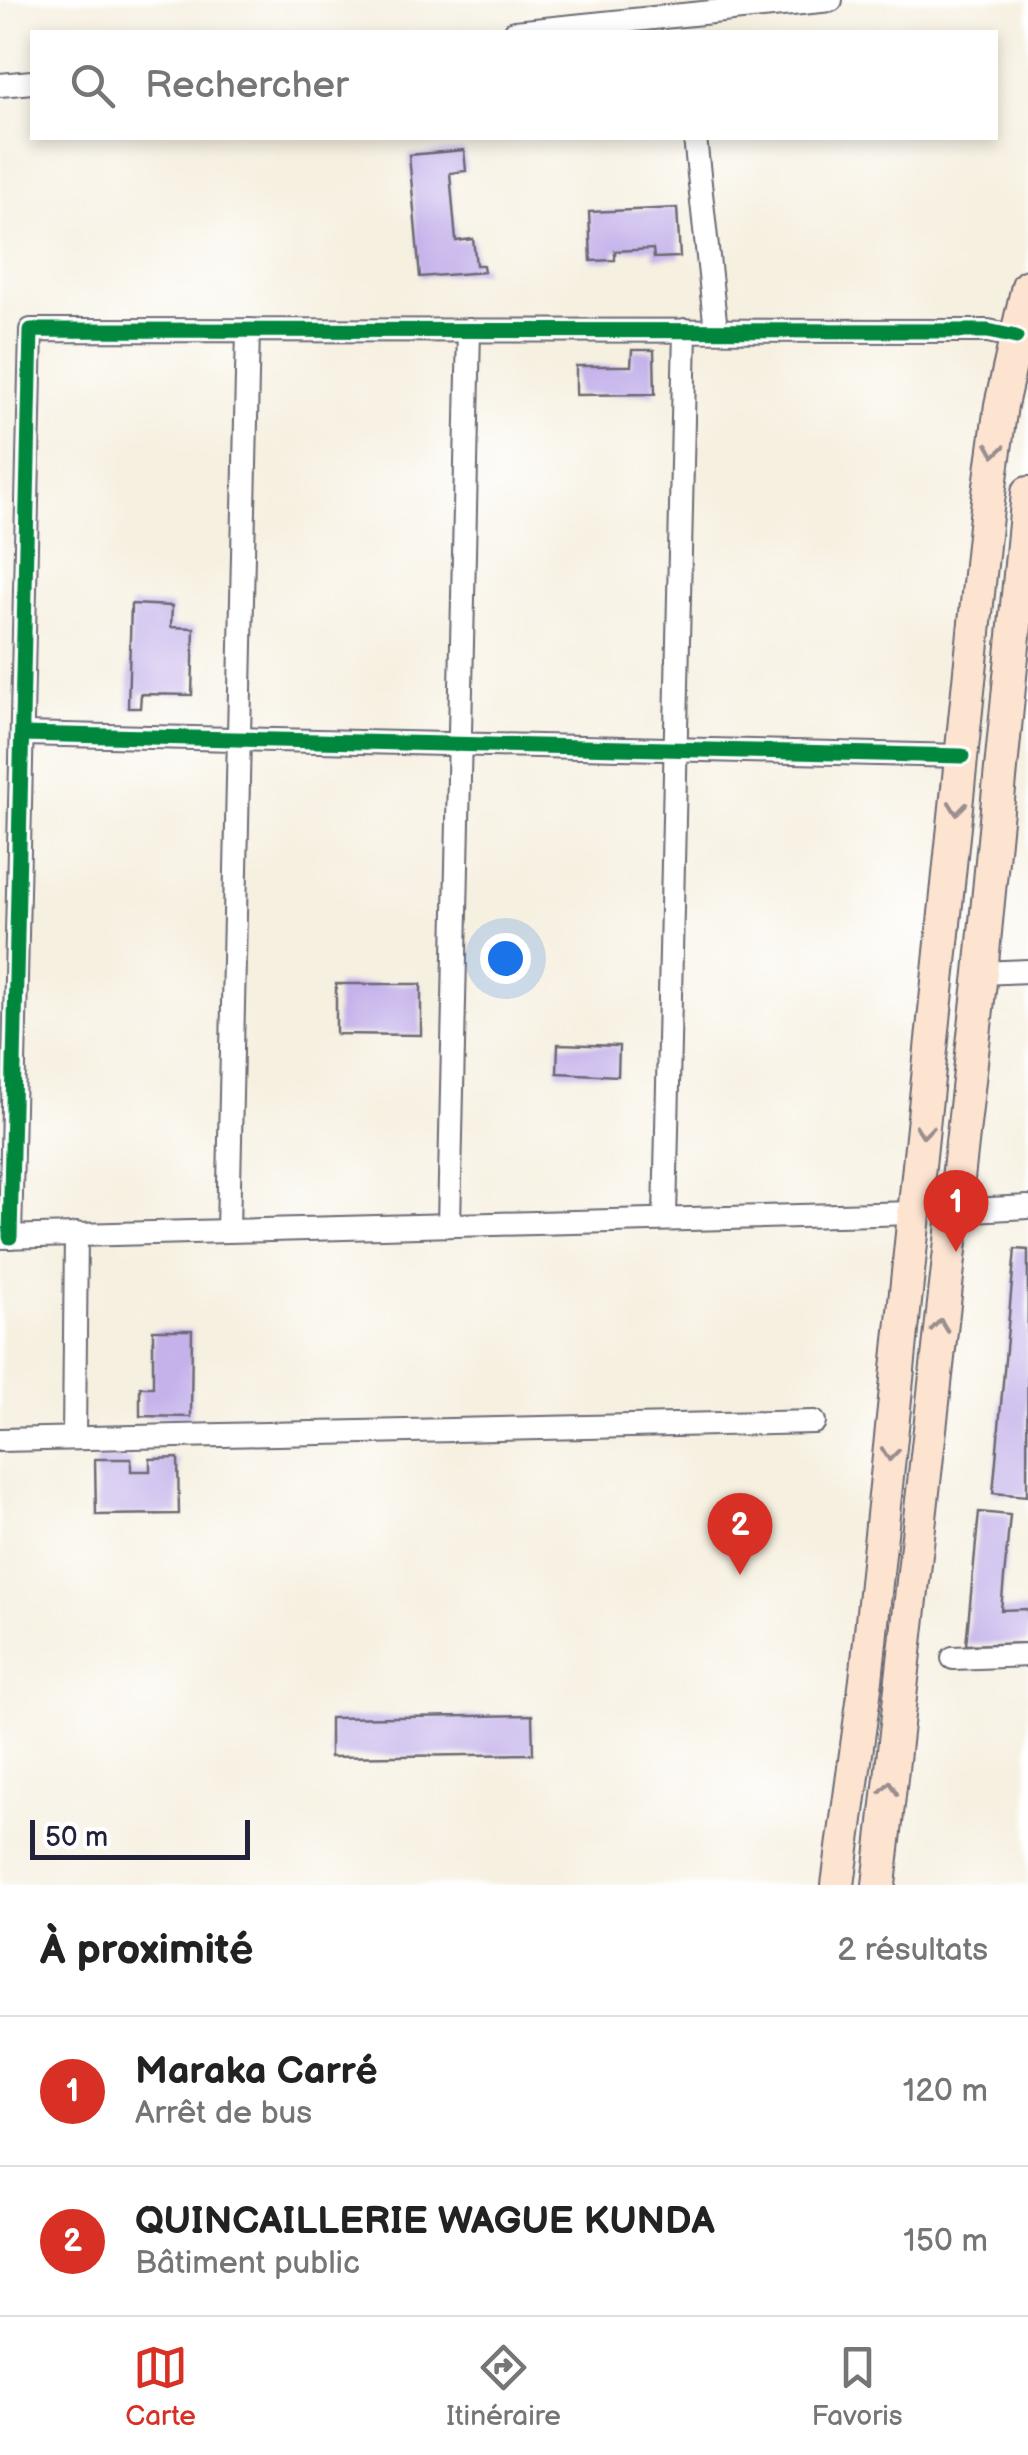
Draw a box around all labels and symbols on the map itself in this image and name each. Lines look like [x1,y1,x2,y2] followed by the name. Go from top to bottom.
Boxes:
[986,442,1007,458] one-way arrow
[947,800,968,816] one-way arrow
[480,933,531,984] your location
[914,1124,935,1140] one-way arrow
[924,1170,988,1252] pin: 1
[929,1317,950,1333] one-way arrow
[880,1447,901,1463] one-way arrow
[708,1492,772,1575] pin: 2
[878,1780,899,1796] one-way arrow
[30,1815,250,1860] scale bar

